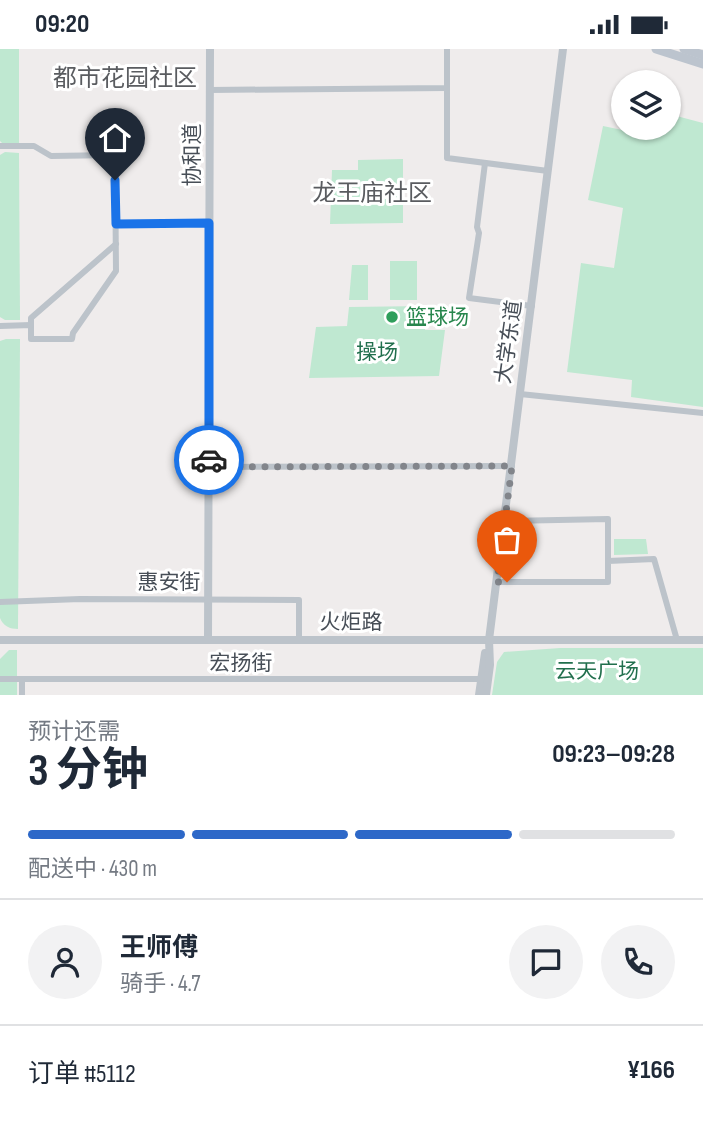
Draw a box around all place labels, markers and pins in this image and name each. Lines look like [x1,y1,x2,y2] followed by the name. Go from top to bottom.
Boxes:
[85,108,145,180] pin
[406,305,469,330] place label: 篮球场
[384,309,400,325] marker: 篮球场
[477,510,537,582] pin

